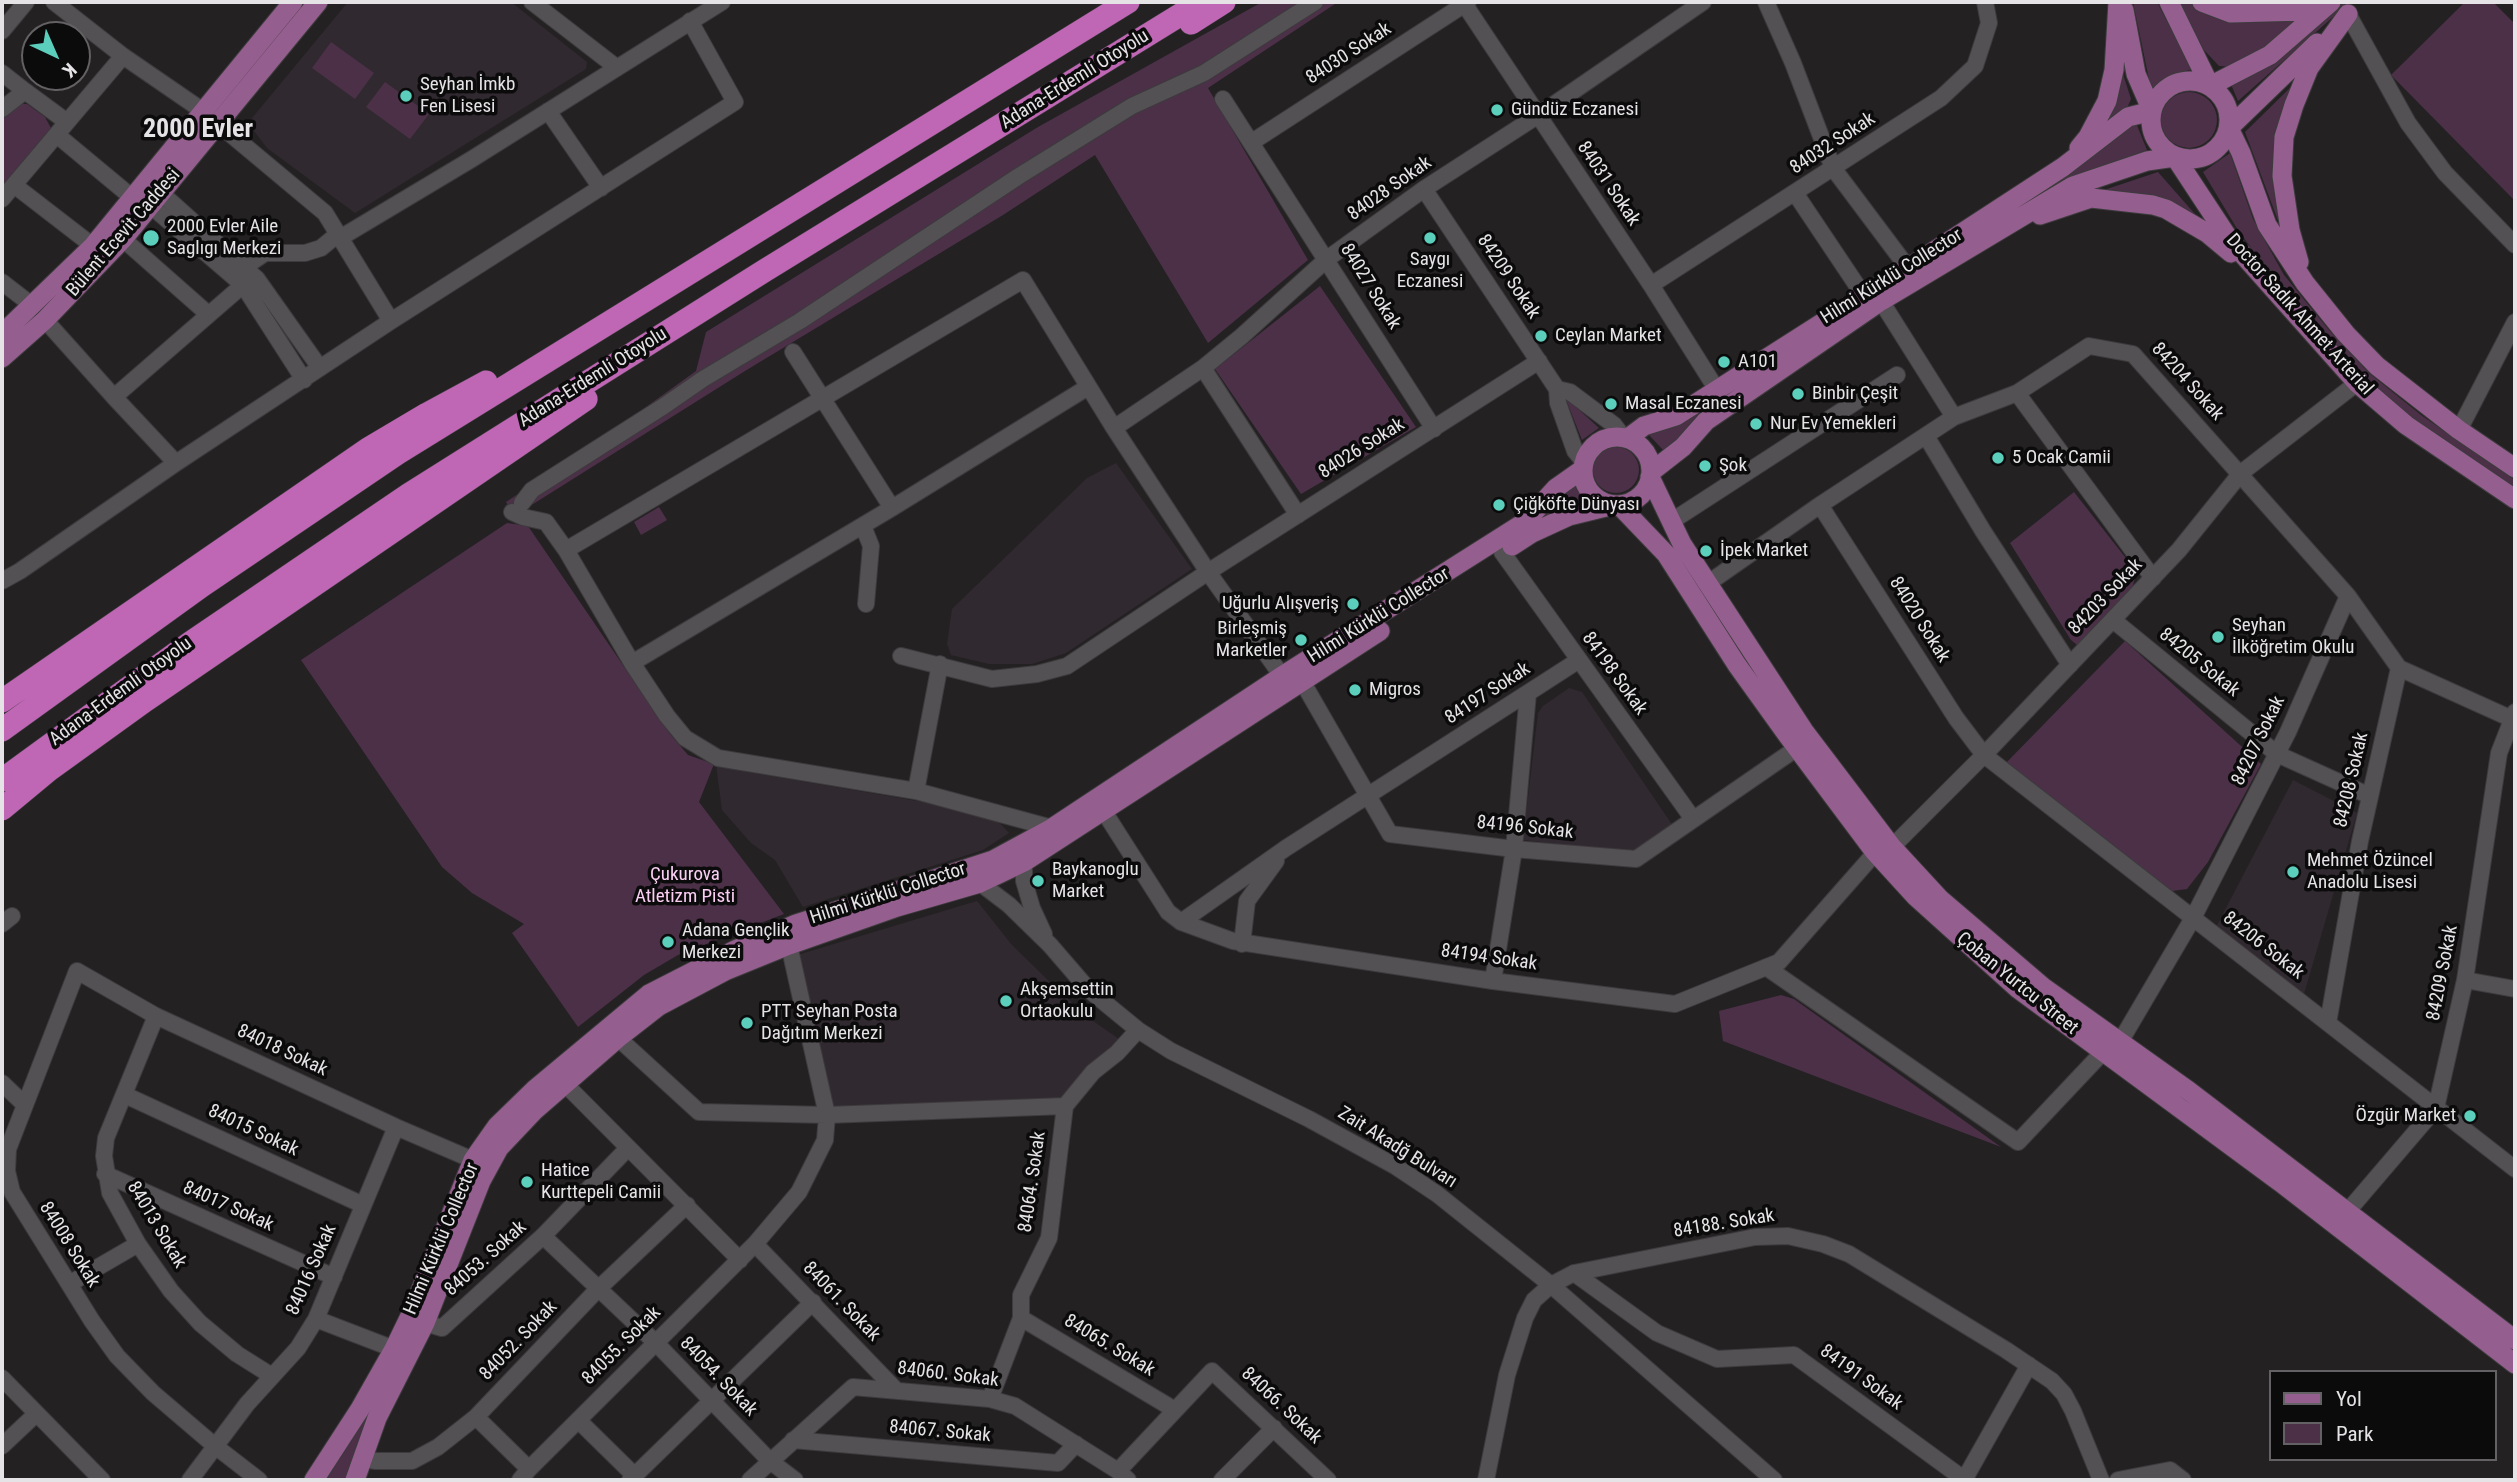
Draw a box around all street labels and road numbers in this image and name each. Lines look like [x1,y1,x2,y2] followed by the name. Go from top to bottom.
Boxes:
[1302,18,1396,90] street label: 84030 Sokak
[997,25,1153,135] street label: Adana-Erdemli Otoyolu
[1786,108,1880,180] street label: 84032 Sokak
[1571,137,1645,231] street label: 84031 Sokak
[1344,152,1436,226] street label: 84028 Sokak
[62,164,186,302] street label: Bülent Ecevit Caddesi
[1817,224,1967,330] street label: Hilmi Kürklü Collector
[1471,230,1545,324] street label: 84209 Sokak
[2221,230,2377,400] street label: Doctor Sadık Ahmet Arterial
[1335,240,1405,334] street label: 84027 Sokak
[515,323,671,433] street label: Adana-Erdemli Otoyolu
[2146,338,2228,426] street label: 84204 Sokak
[1315,414,1409,484] street label: 84026 Sokak
[2064,554,2148,640] street label: 84203 Sokak
[1304,563,1454,669] street label: Hilmi Kürklü Collector
[1884,573,1954,667] street label: 84020 Sokak
[2154,624,2244,702] street label: 84205 Sokak
[1576,628,1652,720] street label: 84198 Sokak
[45,633,197,751] street label: Adana-Erdemli Otoyolu
[1441,658,1535,730] street label: 84197 Sokak
[2228,692,2290,790] street label: 84207 Sokak
[2330,730,2374,830] street label: 84208 Sokak
[1476,812,1574,844] street label: 84196 Sokak
[807,858,969,930] street label: Hilmi Kürklü Collector
[2218,907,2308,985] street label: 84206 Sokak
[2423,923,2463,1023] street label: 84209 Sokak
[1952,928,2082,1040] street label: Çoban Yurtcu Street
[1439,940,1539,976] street label: 84194 Sokak
[233,1020,331,1082] street label: 84018 Sokak
[204,1100,302,1162] street label: 84015 Sokak
[1333,1102,1461,1194] street label: Zait Akadğ Bulvarı
[1015,1130,1051,1234] street label: 84064. Sokak
[400,1160,484,1318] street label: Hilmi Kürklü Collector
[179,1177,277,1237] street label: 84017 Sokak
[121,1178,191,1272] street label: 84013 Sokak
[34,1198,104,1292] street label: 84008 Sokak
[1672,1205,1776,1243] street label: 84188. Sokak
[441,1216,531,1302] street label: 84053. Sokak
[282,1221,342,1319] street label: 84016 Sokak
[797,1257,885,1347] street label: 84061. Sokak
[475,1296,563,1386] street label: 84052. Sokak
[578,1302,666,1390] street label: 84055. Sokak
[1059,1310,1159,1382] street label: 84065. Sokak
[674,1332,762,1422] street label: 84054. Sokak
[1815,1340,1907,1416] street label: 84191 Sokak
[896,1357,1000,1393] street label: 84060. Sokak
[1236,1363,1326,1449] street label: 84066. Sokak
[888,1416,992,1448] street label: 84067. Sokak

